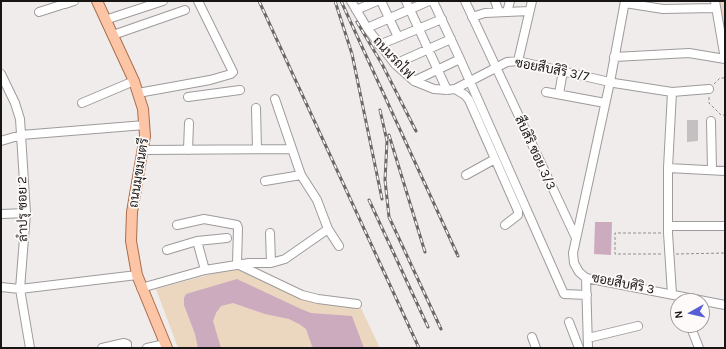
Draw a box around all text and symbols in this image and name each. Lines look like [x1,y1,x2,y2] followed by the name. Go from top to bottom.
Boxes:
[369,34,417,82] street label: ถนนรถไฟ
[514,55,590,85] street label: ซอยสืบสิริ 3/7
[511,113,559,193] street label: สืบสิริ ซอย 3/3
[126,137,152,209] street label: ถนนมุขมนตรี
[15,176,31,242] street label: ลำปรุ ซอย 2
[590,270,656,298] street label: ซอยสืบศิริ 3
[670,293,710,333] north arrow
[672,310,686,319] text: N

